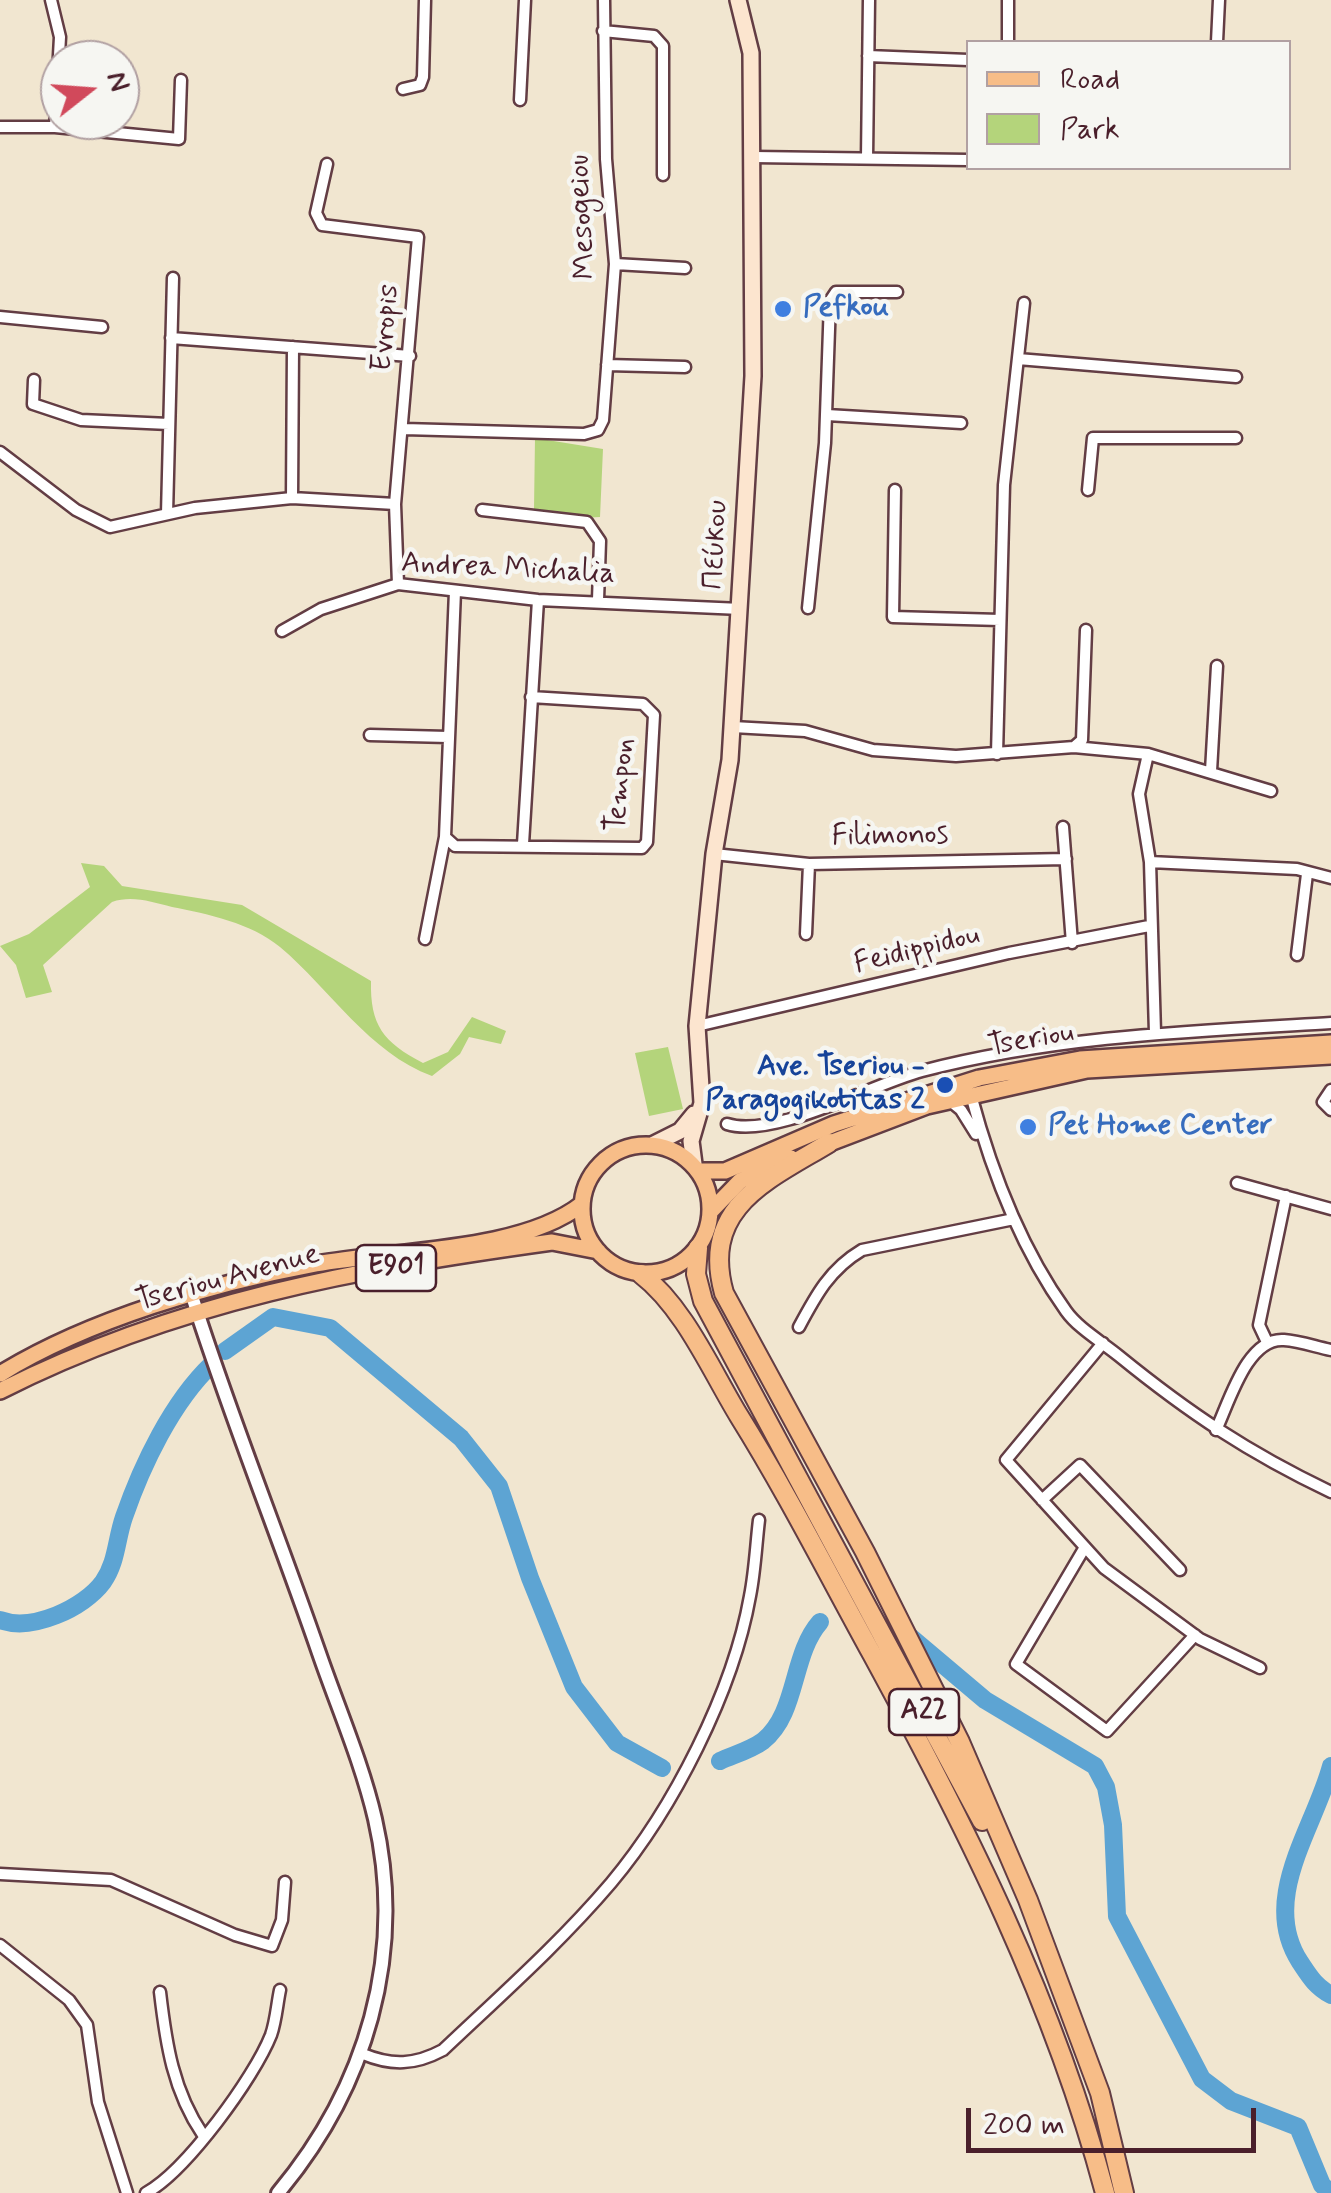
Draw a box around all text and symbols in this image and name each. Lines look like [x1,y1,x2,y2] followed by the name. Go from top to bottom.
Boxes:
[40,40,140,140] north arrow
[966,40,1291,170] legend
[1060,60,1120,99] text: Road
[97,67,138,96] text: N
[1060,110,1120,149] text: Park
[563,153,605,281] street label: Mesogeiou
[365,283,409,373] street label: Evropis
[803,291,889,327] place label: Pefkou
[772,298,794,320] marker: Pefkou
[697,499,737,591] street label: Πεύκου
[400,546,616,594] street label: Andrea Michalia
[599,736,645,834] street label: Tempon
[831,818,949,856] street label: Filimonos
[851,918,983,984] street label: Feidippidou
[985,1016,1077,1066] street label: Tseriou
[705,1050,925,1120] place label: Ave. Tseriou - Paragogikotitas 2
[934,1074,956,1096] marker: Ave. Tseriou - Paragogikotitas 2
[1048,1109,1272,1145] place label: Pet Home Center
[1017,1116,1039,1138] marker: Pet Home Center
[132,1237,324,1321] street label: Tseriou Avenue
[356,1245,436,1291] road number: E901
[889,1689,959,1735] road number: A22
[971,2088,1261,2150] scale bar
[983,2106,1065,2145] text: 200 m

